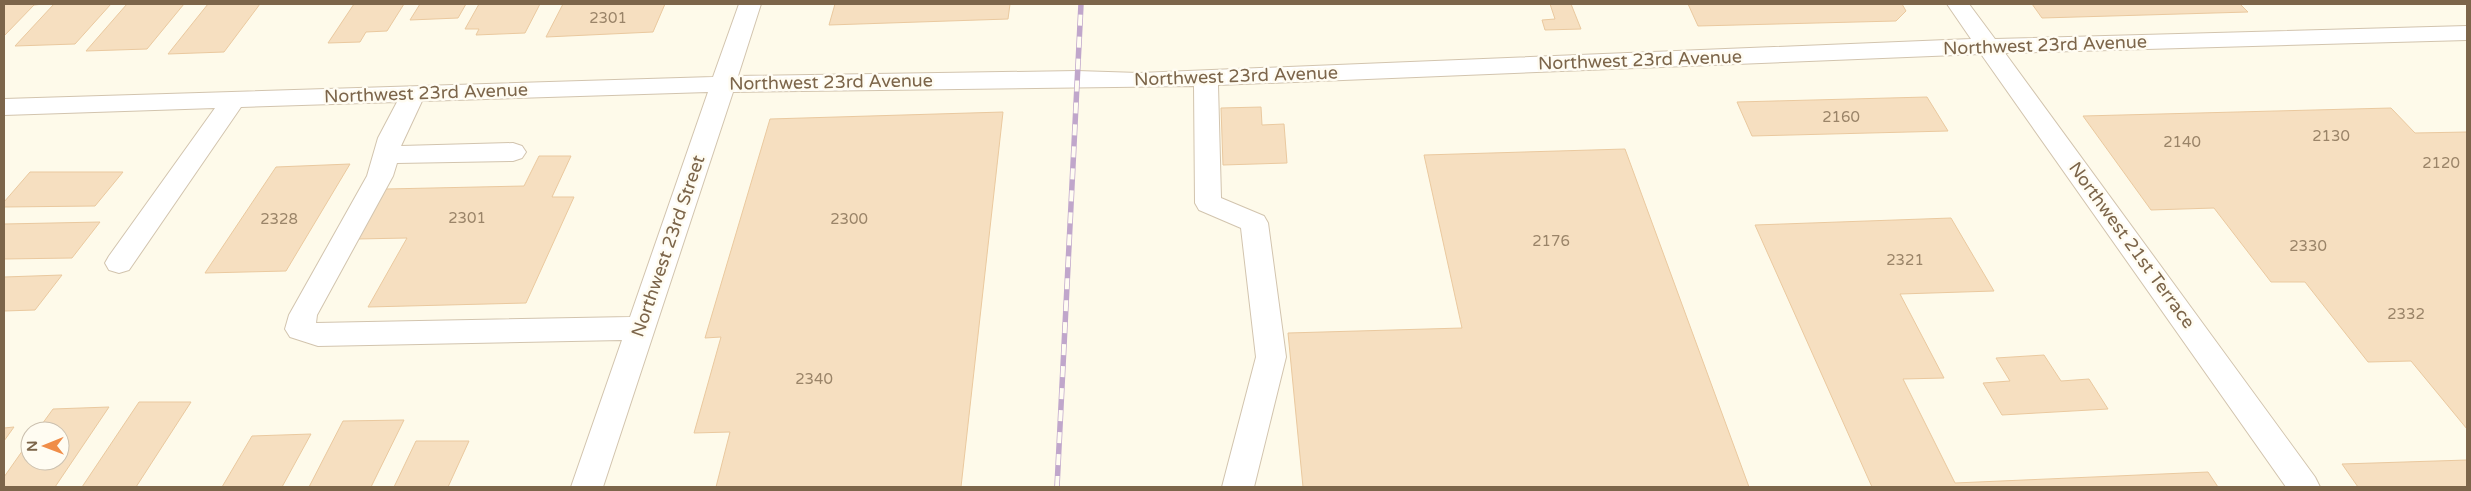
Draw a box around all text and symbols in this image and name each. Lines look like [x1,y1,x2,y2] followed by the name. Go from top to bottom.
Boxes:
[589,9,627,27] house number: 2301
[1943,30,2147,60] street label: Northwest 23rd Avenue
[1538,45,1742,75] street label: Northwest 23rd Avenue
[1134,61,1338,91] street label: Northwest 23rd Avenue
[729,69,933,95] street label: Northwest 23rd Avenue
[324,78,528,108] street label: Northwest 23rd Avenue
[1822,108,1860,126] house number: 2160
[2312,127,2350,145] house number: 2130
[2163,133,2201,151] house number: 2140
[627,152,710,340] street label: Northwest 23rd Street
[2422,154,2460,172] house number: 2120
[2064,157,2200,333] street label: Northwest 21st Terrace
[448,209,486,227] house number: 2301
[260,210,298,228] house number: 2328
[830,210,868,228] house number: 2300
[1532,232,1570,250] house number: 2176
[2289,237,2327,255] house number: 2330
[1886,251,1924,269] house number: 2321
[2387,305,2425,323] house number: 2332
[795,370,833,388] house number: 2340
[20,421,70,471] north arrow
[24,440,41,452] text: N

